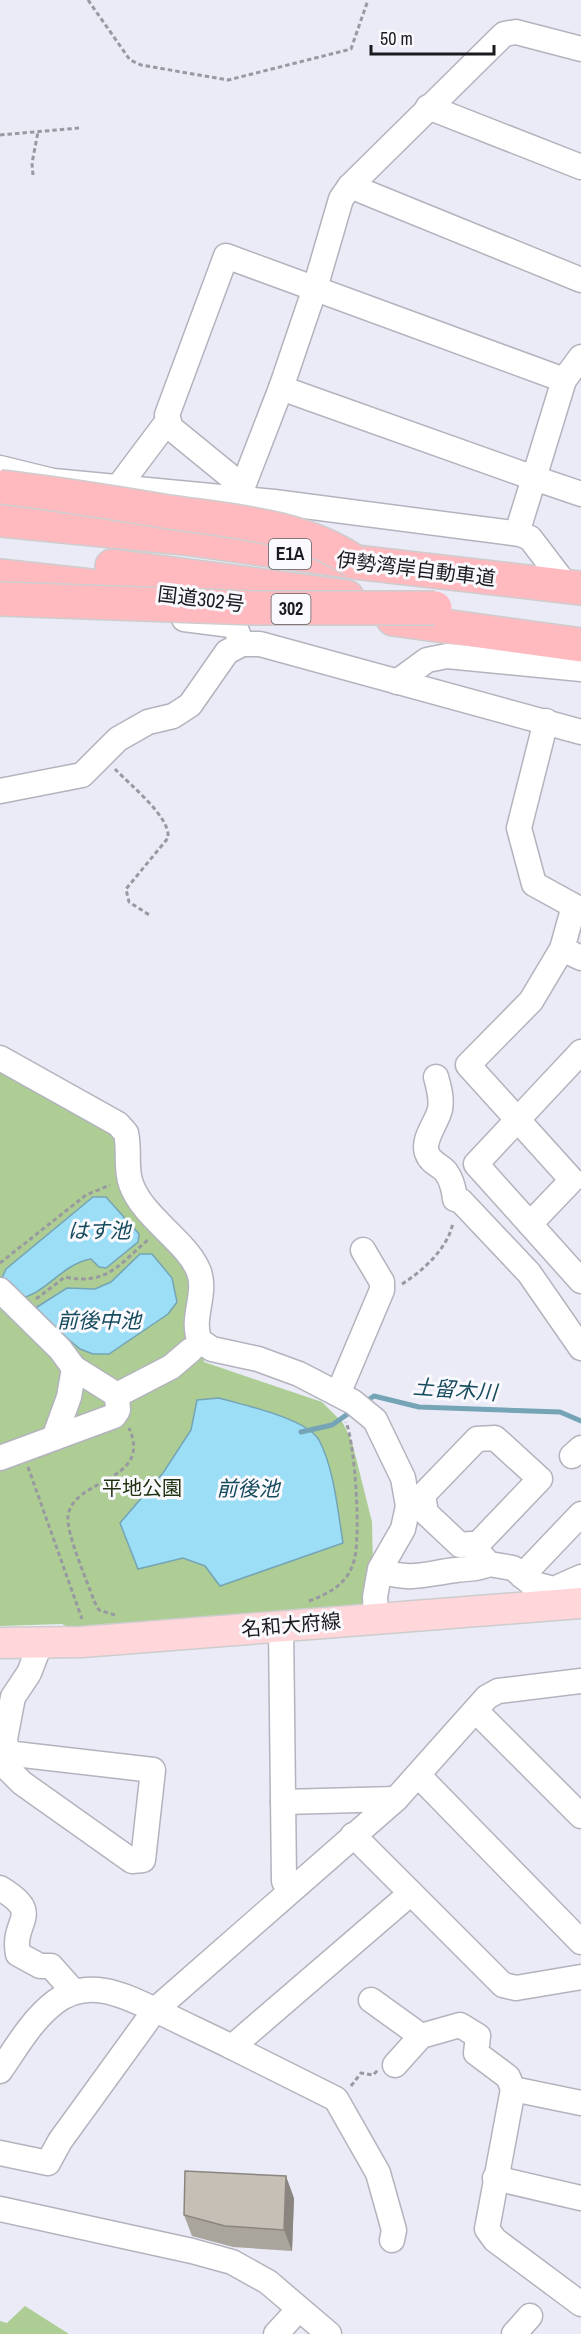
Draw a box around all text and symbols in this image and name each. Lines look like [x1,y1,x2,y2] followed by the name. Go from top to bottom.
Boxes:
[371,18,494,56] scale bar
[380,26,413,51] text: 50 m
[269,539,311,569] road number: E1A
[335,545,497,592] street label: 伊勢湾岸自動車道
[156,580,246,617] street label: 国道302号
[272,594,310,624] road number: 302
[68,1216,132,1245] water label: はす池
[57,1306,143,1335] water label: 前後中池
[412,1372,500,1407] water label: 土留木川
[102,1474,182,1501] park label: 平地公園
[217,1474,281,1503] water label: 前後池
[240,1607,342,1642] street label: 名和大府線

